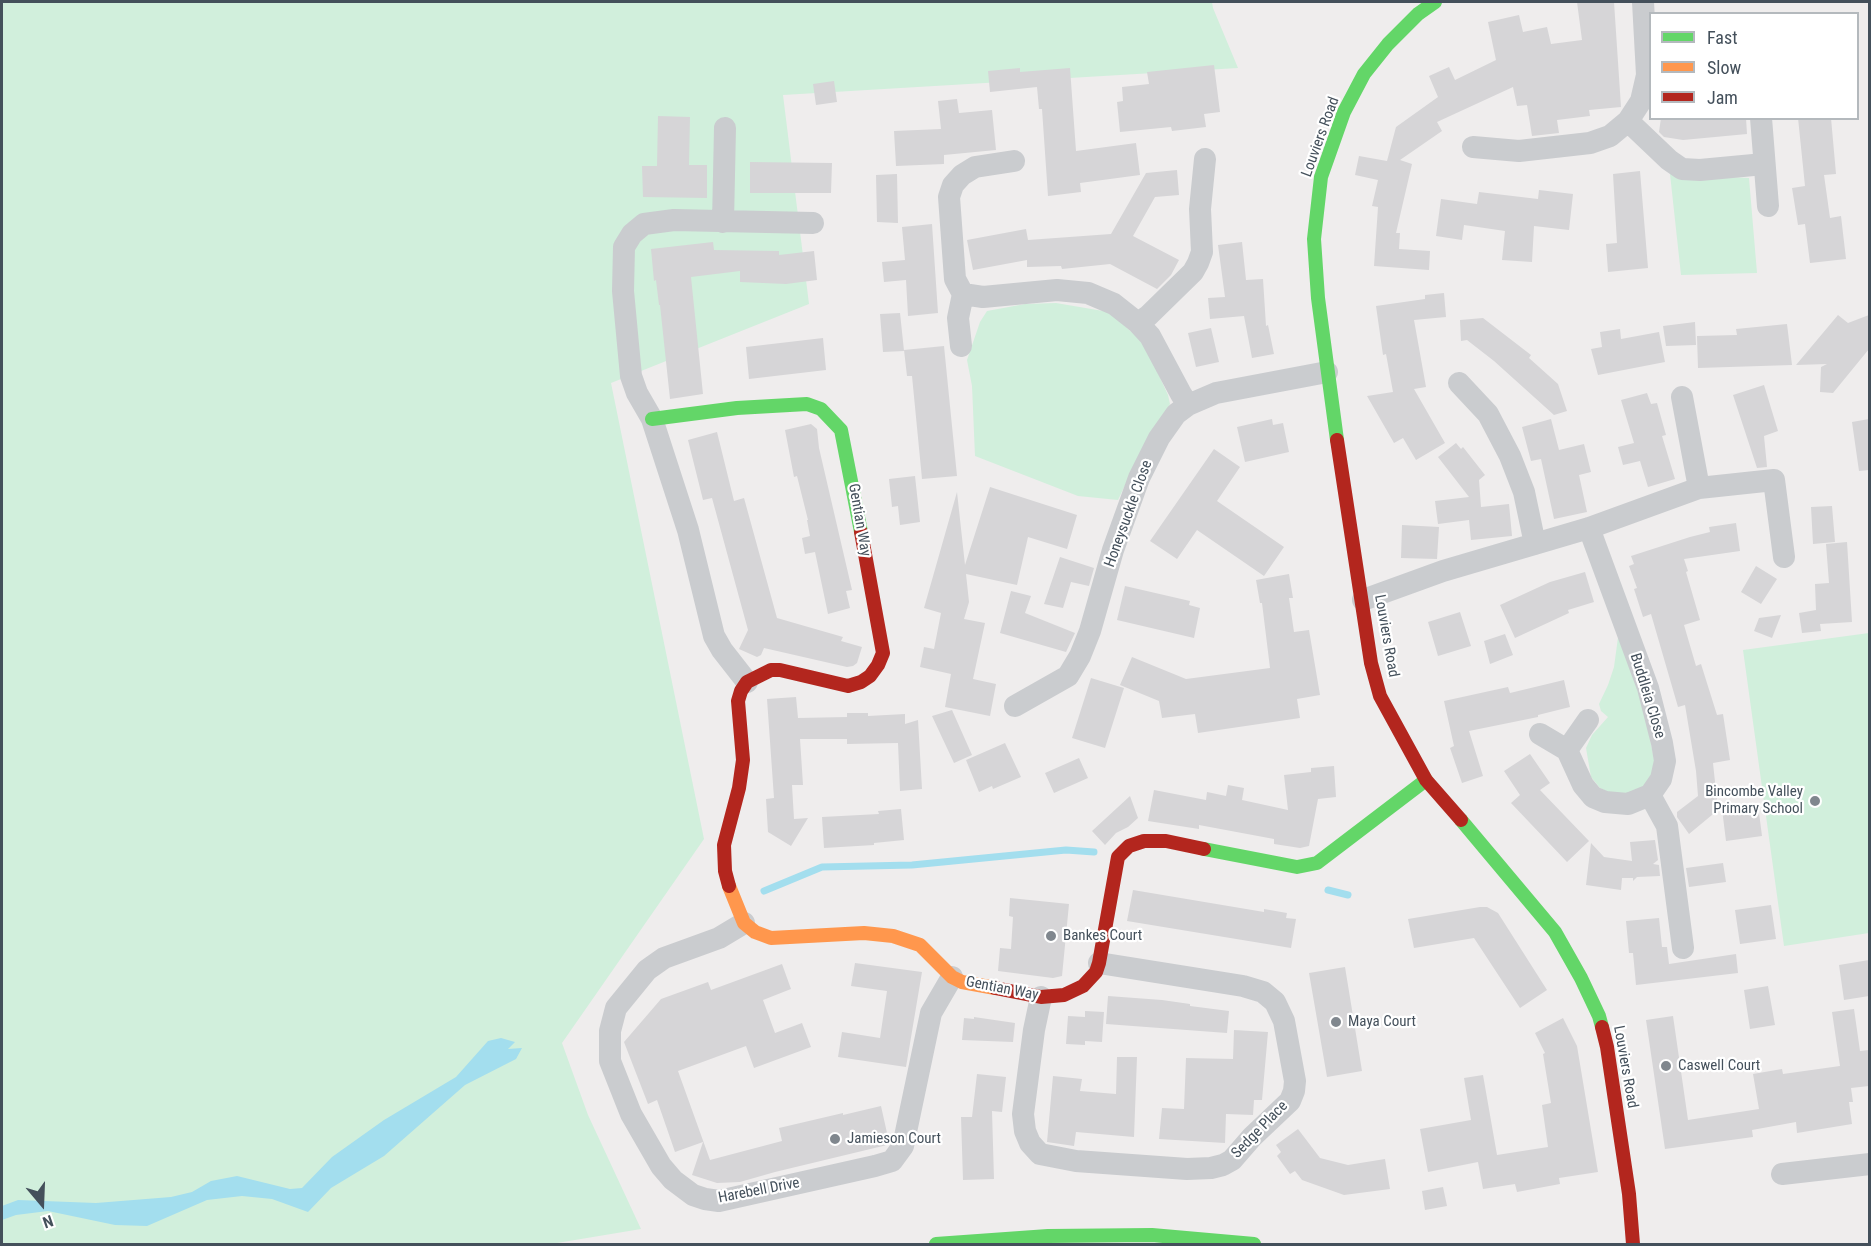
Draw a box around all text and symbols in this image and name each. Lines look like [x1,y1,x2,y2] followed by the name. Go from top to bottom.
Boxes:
[1649,12,1859,120] legend
[1707,27,1738,48] text: Fast
[1707,57,1741,78] text: Slow
[1707,87,1738,108] text: Jam
[1298,95,1344,179] street label: Louviers Road
[1101,458,1157,570] street label: Honeysuckle Close
[844,482,874,558] street label: Gentian Way
[1370,593,1402,679] street label: Louviers Road
[1625,651,1669,741] street label: Buddleia Close
[1705,783,1803,818] place label: Bincombe Valley Primary School
[1808,794,1822,808] marker: Bincombe Valley Primary School
[1063,927,1142,945] place label: Bankes Court
[1044,929,1058,943] marker: Bankes Court
[964,973,1040,1005] street label: Gentian Way
[1348,1013,1416,1031] place label: Maya Court
[1329,1015,1343,1029] marker: Maya Court
[1609,1024,1641,1110] street label: Louviers Road
[1678,1057,1760,1075] place label: Caswell Court
[1659,1059,1673,1073] marker: Caswell Court
[1228,1097,1292,1163] street label: Sedge Place
[847,1130,941,1148] place label: Jamieson Court
[828,1132,842,1146] marker: Jamieson Court
[12,1174,72,1234] north arrow
[717,1174,801,1208] street label: Harebell Drive
[40,1211,56,1232] text: N

